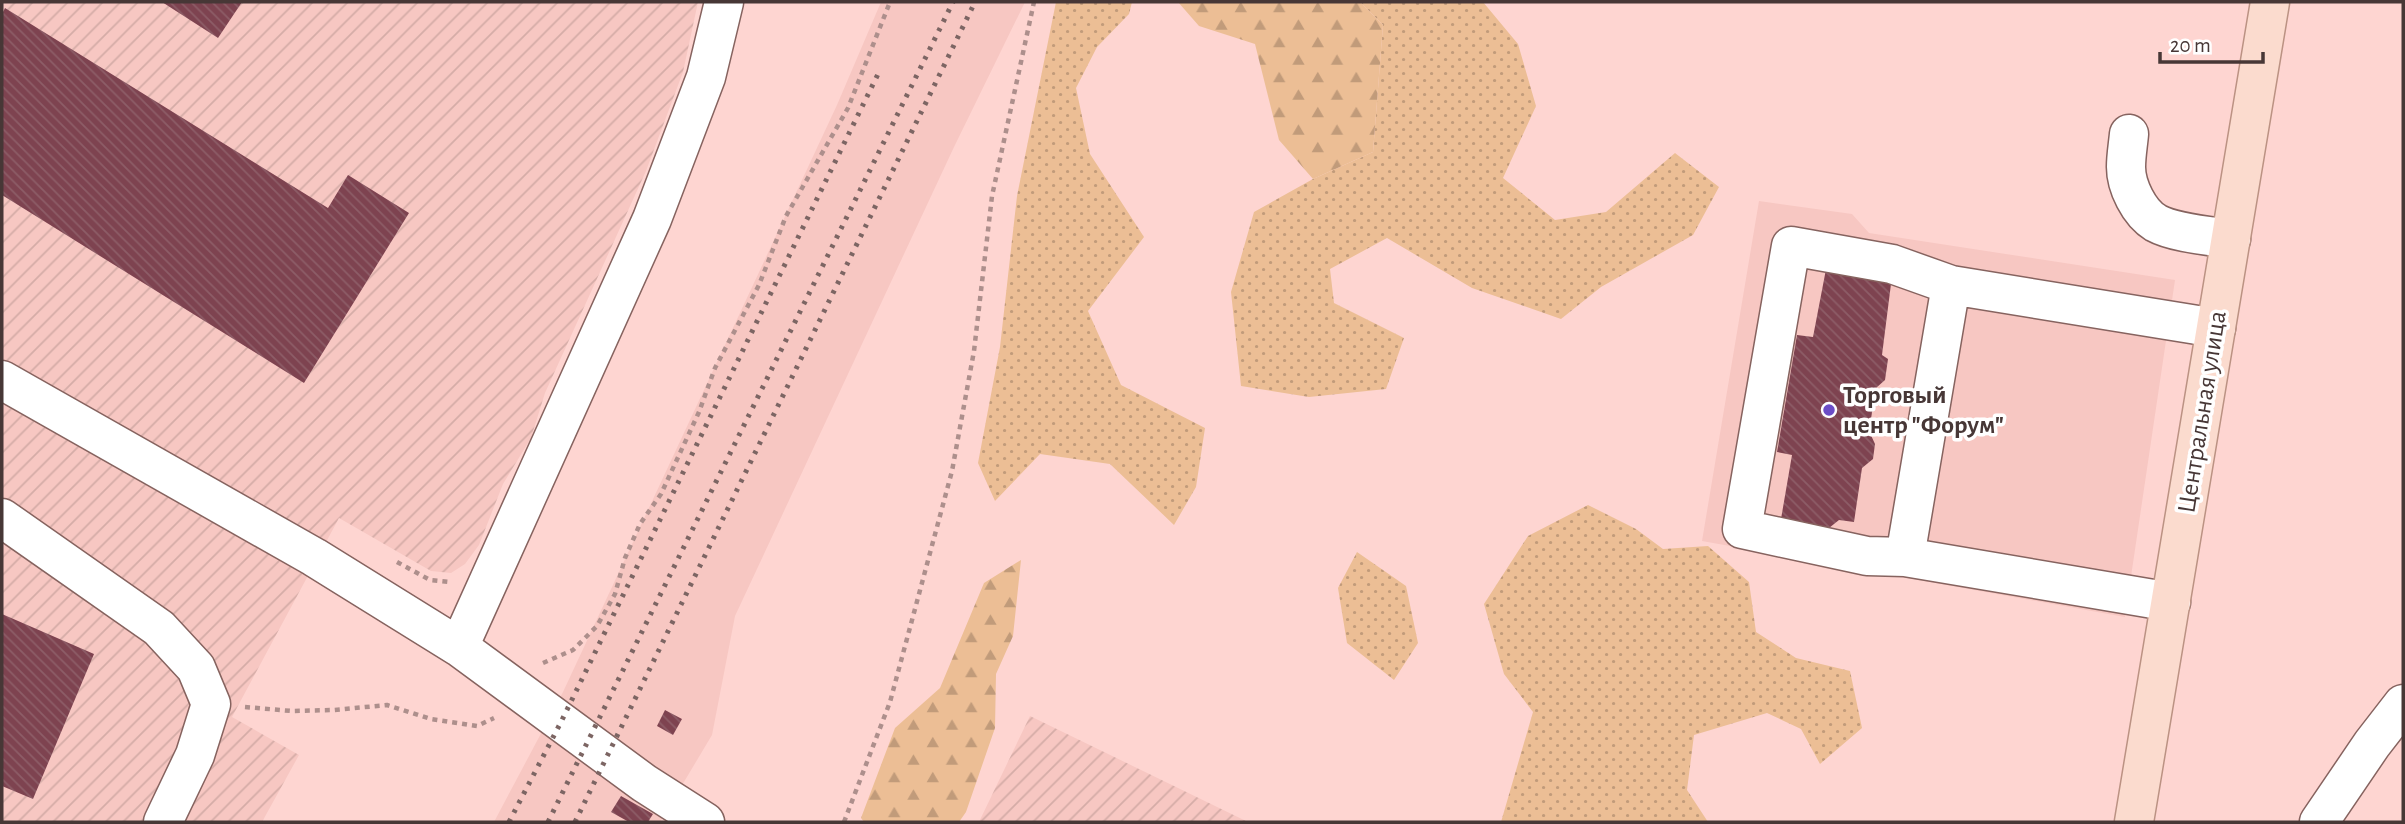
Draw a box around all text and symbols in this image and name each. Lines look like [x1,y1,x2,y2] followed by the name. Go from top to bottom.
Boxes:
[2160,21,2263,65] scale bar
[2170,35,2211,56] text: 20 m
[2173,309,2231,515] street label: Центральная улица
[1843,382,2004,438] place label: Торговый центр "Форум"
[1821,402,1837,418] marker: Торговый центр "Форум"

